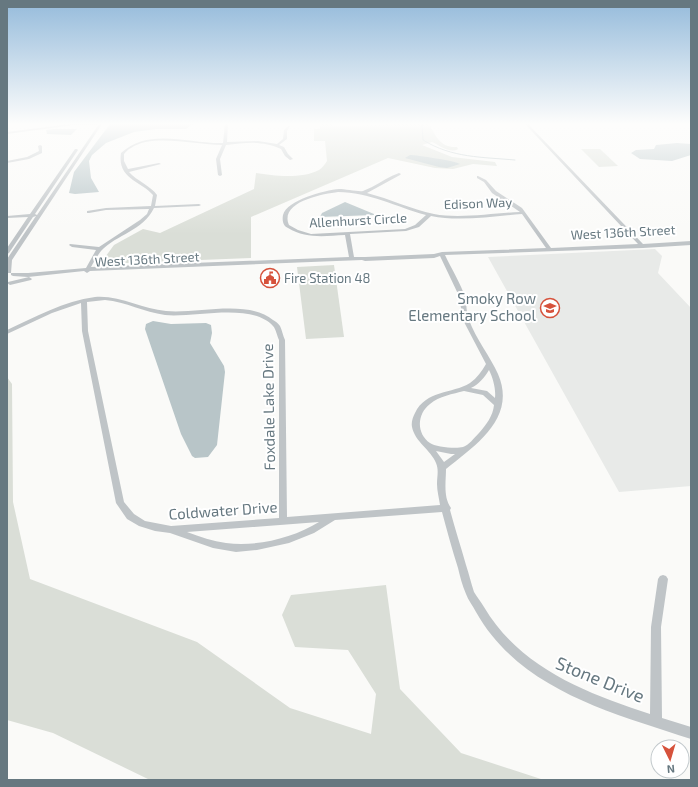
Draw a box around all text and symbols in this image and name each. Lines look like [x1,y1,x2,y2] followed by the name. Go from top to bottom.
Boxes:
[444,194,513,212] street label: Edison Way
[309,209,407,231] street label: Allenhurst Circle
[570,221,676,243] street label: West 136th Street
[94,248,200,270] street label: West 136th Street
[259,267,281,289] public building icon: Fire Station 48
[284,270,370,286] place label: Fire Station 48
[408,289,537,324] place label: Smoky Row Elementary School
[539,297,561,319] school or university icon: Smoky Row Elementary School
[258,343,278,471] street label: Foxdale Lake Drive
[168,497,278,523] street label: Coldwater Drive
[553,651,648,707] street label: Stone Drive
[650,739,690,779] north arrow
[666,763,675,776] text: N

